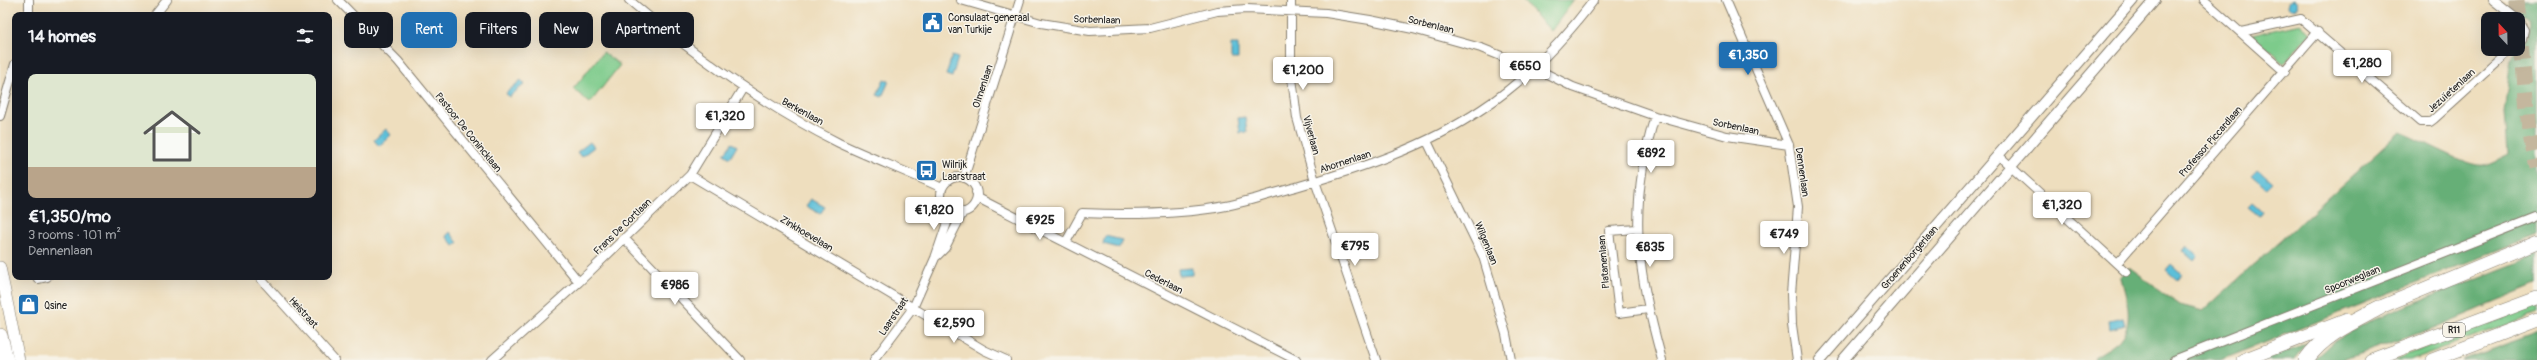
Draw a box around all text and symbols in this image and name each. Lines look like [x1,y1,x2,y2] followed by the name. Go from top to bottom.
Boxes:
[919,10,945,36] public building icon: Consulaat-generaal van Turkije
[344,12,393,48] chip: Buy
[401,12,457,48] chip: Rent
[465,12,531,48] chip: Filters
[539,12,593,48] chip: New
[601,12,694,48] chip: Apartment
[947,12,1029,36] place label: Consulaat-generaal van Turkije
[2481,12,2525,56] north arrow
[2481,12,2525,56] map controls
[1073,13,1121,27] street label: Sorbenlaan
[1406,13,1455,37] street label: Sorbenlaan
[294,25,316,47] icon: filters
[28,26,96,47] text: 14 homes
[1715,42,1781,76] pin: €1,350
[1728,47,1768,63] text: €1,350
[2329,50,2395,84] pin: €1,280
[1501,53,1549,87] pin: €650
[2342,55,2382,71] text: €1,280
[1270,57,1336,91] pin: €1,200
[1509,58,1541,74] text: €650
[1282,62,1324,78] text: €1,200
[970,63,996,110] street label: Olmenlaan
[2426,66,2478,115] street label: Jezuïetenlaan
[432,90,504,175] street label: Pastoor De Conincklaan
[780,96,826,128] street label: Berkenlaan
[136,100,208,172] icon: home
[692,103,758,137] pin: €1,320
[2177,104,2245,180] street label: Professor Piccardlaan
[705,108,745,124] text: €1,320
[1300,114,1322,157] street label: Vijverlaan
[1711,116,1760,138] street label: Sorbenlaan
[1627,140,1675,174] pin: €892
[1636,145,1666,161] text: €892
[1793,147,1811,198] street label: Dennenlaan
[1318,148,1373,176] street label: Ahornenlaan
[914,157,940,183] bus stop icon: Wilrijk Laarstraat
[942,159,987,183] place label: Wilrijk Laarstraat
[2029,192,2095,226] pin: €1,320
[591,196,654,257] street label: Frans De Cortlaan
[901,197,967,231] pin: €1,820
[2042,197,2082,213] text: €1,320
[914,202,954,218] text: €1,820
[28,206,111,227] text: €1,350/mo
[1016,207,1064,241] pin: €925
[1025,212,1055,228] text: €925
[778,213,835,255] street label: Zinkhoevelaan
[1472,220,1500,267] street label: Wilgenlaan
[1760,221,1808,255] pin: €749
[1879,223,1941,292] street label: Groenenborgerlaan
[1769,226,1799,242] text: €749
[28,227,121,243] text: 3 rooms · 101 m²
[1331,233,1379,267] pin: €795
[1596,234,1612,289] street label: Platanenlaan
[1626,234,1674,268] pin: €835
[1340,238,1370,254] text: €795
[1635,239,1665,255] text: €835
[28,243,93,259] text: Dennenlaan
[2323,263,2382,296] street label: Spoorweglaan
[1142,267,1185,297] street label: Cederlaan
[651,272,699,306] pin: €986
[660,277,690,293] text: €986
[16,292,42,318] shop icon: Qsine
[877,294,912,338] street label: Laarstraat
[286,295,321,331] street label: Heistraat
[44,300,67,312] place label: Qsine
[921,310,987,344] pin: €2,590
[933,315,975,331] text: €2,590
[2443,323,2465,337] road number: R11

